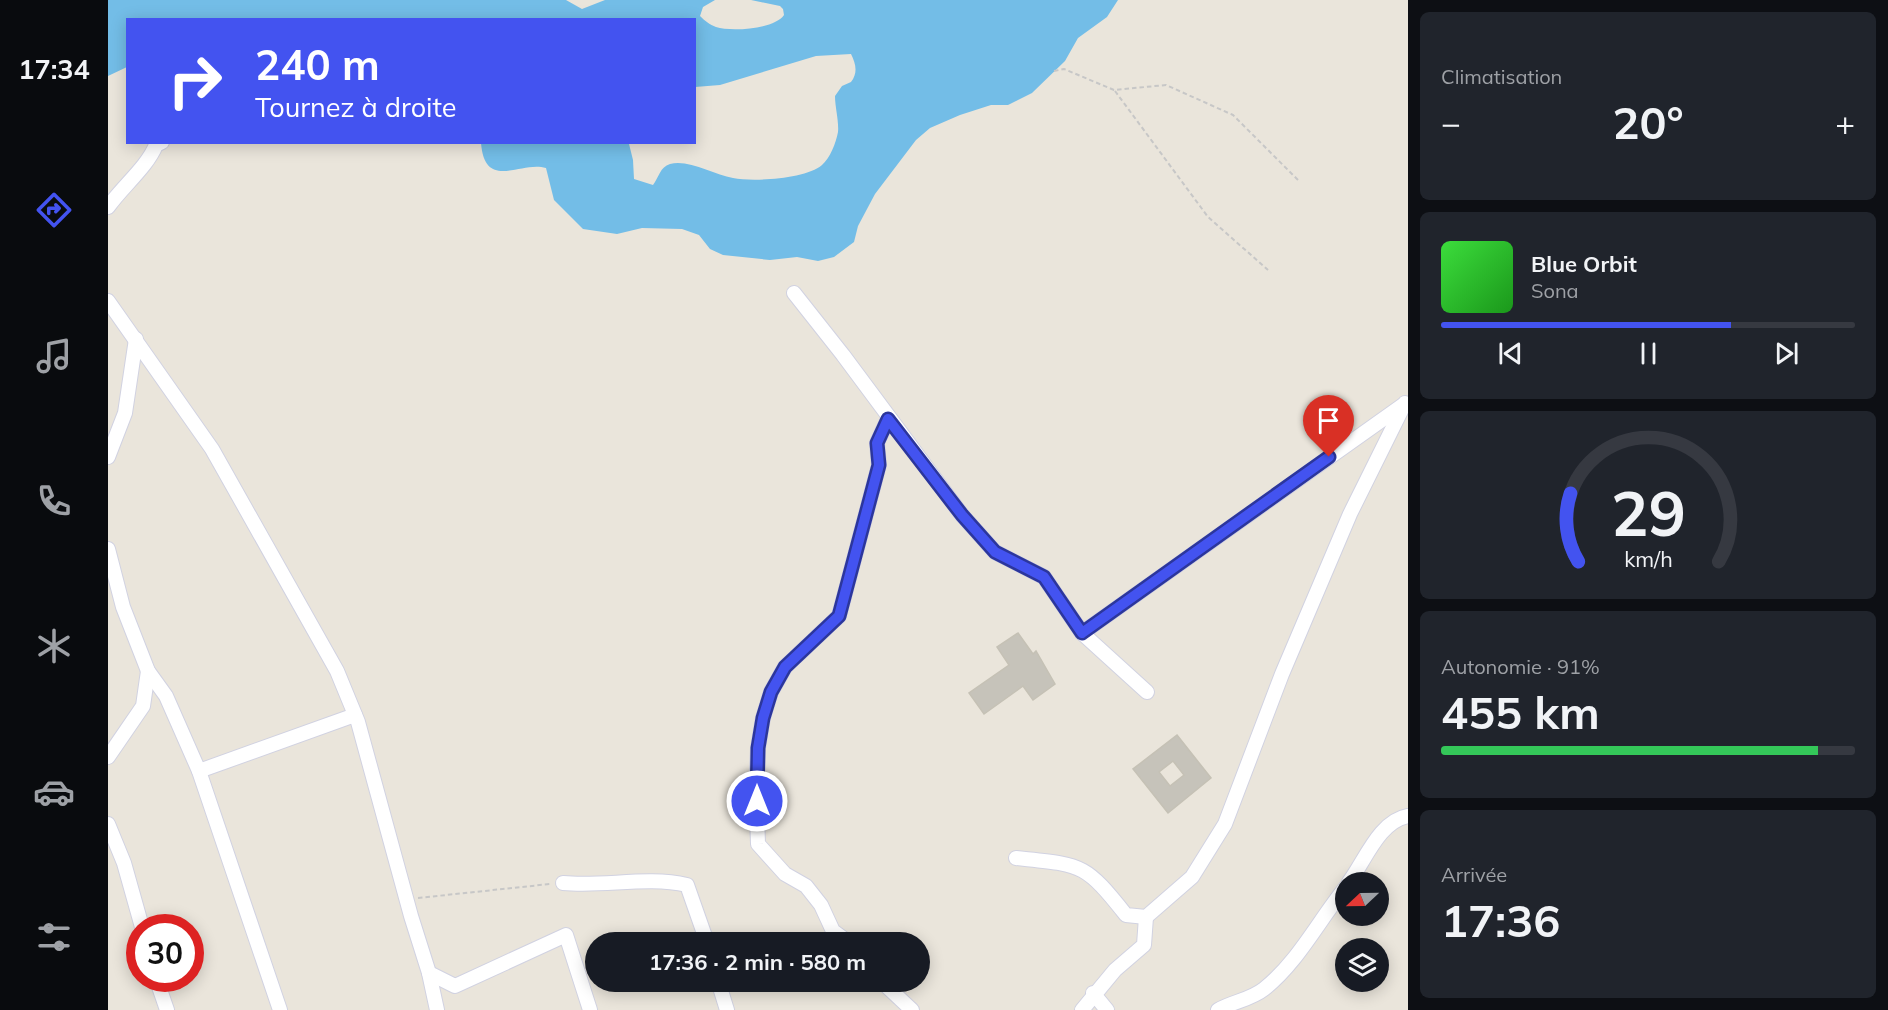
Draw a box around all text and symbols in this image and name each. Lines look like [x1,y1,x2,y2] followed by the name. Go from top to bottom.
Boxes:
[255,38,380,91] text: 240 m
[156,42,234,120] icon: right
[18,52,90,86] text: 17:34
[1441,64,1562,89] text: Climatisation
[255,90,456,124] text: Tournez à droite
[1612,94,1684,150] text: 20°
[1441,102,1461,143] text: −
[1835,102,1855,143] text: +
[33,189,75,231] icon: directions
[1531,250,1637,278] text: Blue Orbit
[1531,278,1579,303] text: Sona
[33,335,75,377] icon: music
[1494,337,1527,370] icon: previous
[1632,337,1665,370] icon: pause
[1770,337,1803,370] icon: next
[1303,395,1354,457] pin
[1312,404,1345,437] icon: arrive
[1611,473,1685,552] text: 29
[33,480,75,522] icon: phone
[1624,545,1672,572] text: km/h
[33,625,75,667] icon: climate
[1441,654,1600,679] text: Autonomie · 91%
[1441,684,1600,740] text: 455 km
[725,769,789,833] position arrow
[33,771,75,813] icon: car
[1441,862,1507,887] text: Arrivée
[1335,872,1389,926] north arrow
[1335,872,1389,992] map controls
[1441,892,1560,948] text: 17:36
[126,914,204,992] speed limit sign: 30
[33,916,75,958] icon: filters
[1335,938,1389,992] button: layers
[649,948,866,976] text: 17:36 · 2 min · 580 m

